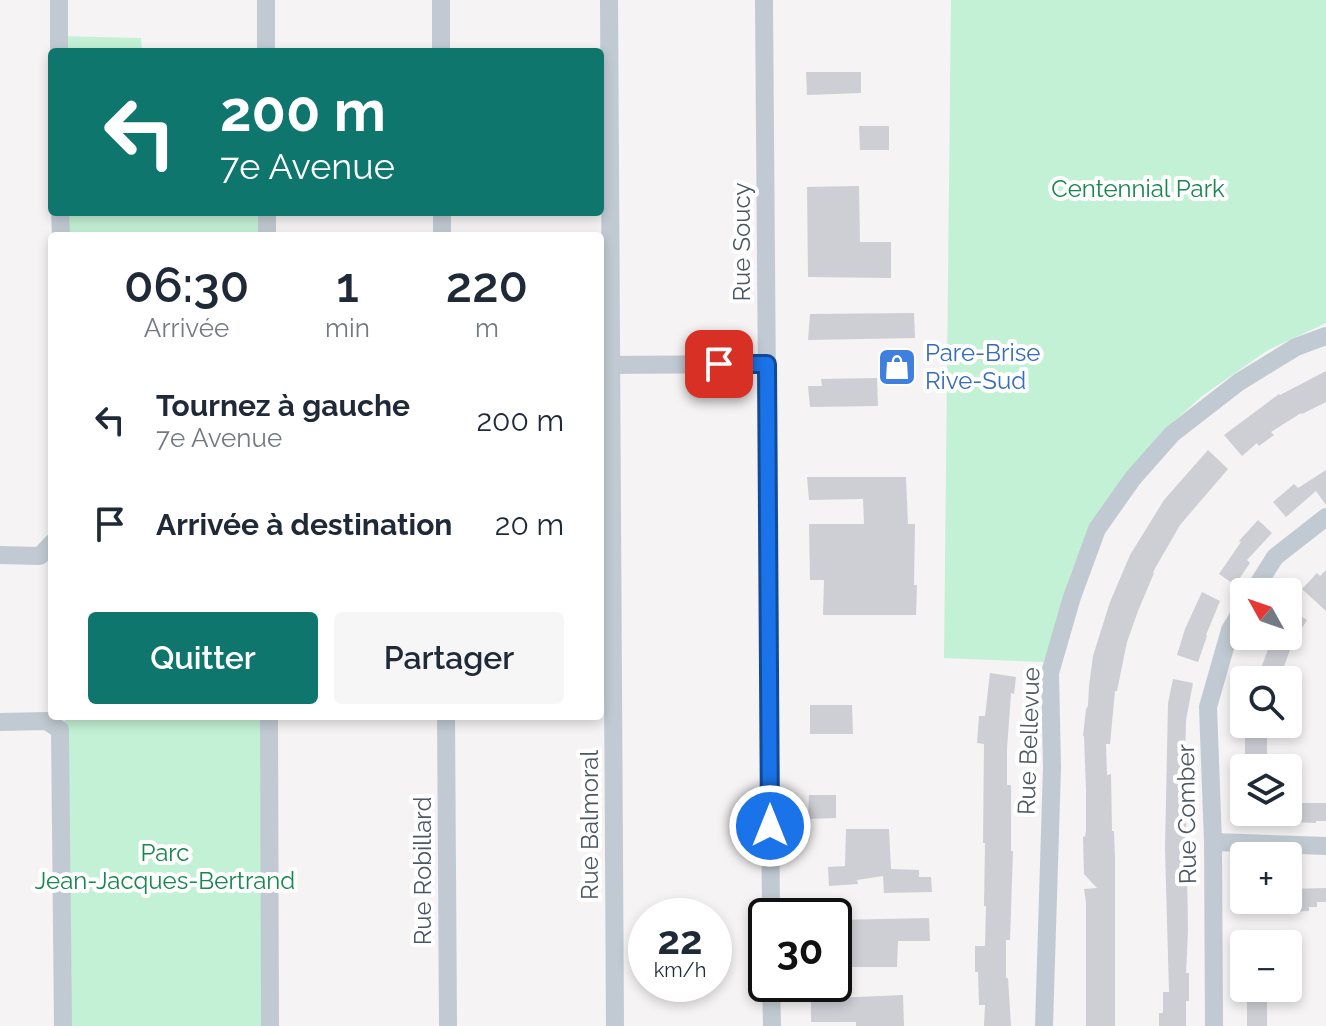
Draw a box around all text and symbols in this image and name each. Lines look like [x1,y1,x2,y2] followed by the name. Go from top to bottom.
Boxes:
[220,78,386,144] text: 200 m
[88,80,192,184] icon: left
[220,145,395,187] text: 7e Avenue
[1051,174,1225,203] park label: Centennial Park
[727,182,756,302] street label: Rue Soucy
[124,257,249,313] text: 06:30
[336,257,359,313] text: 1
[446,257,528,313] text: 220
[144,313,229,343] text: Arrivée
[325,313,370,343] text: min
[475,313,499,343] text: m
[685,330,753,398] pin
[925,338,1040,395] place label: Pare-Brise Rive-Sud
[697,342,741,386] icon: arrive
[876,346,918,388] shop icon: Pare-Brise Rive-Sud
[156,388,410,423] text: Tournez à gauche
[88,398,132,442] icon: left
[476,403,564,438] text: 200 m
[156,423,282,453] text: 7e Avenue
[88,502,132,546] icon: arrive
[156,507,452,542] text: Arrivée à destination
[495,507,564,542] text: 20 m
[1230,578,1302,650] north arrow
[1230,578,1302,1002] map controls
[88,612,318,704] button: Quitter
[334,612,564,704] button: Partager
[1230,666,1302,738] button: search
[1011,667,1046,815] street label: Rue Bellevue
[1171,743,1202,884] street label: Rue Comber
[575,750,604,900] street label: Rue Balmoral
[1230,754,1302,826] button: layers
[728,784,812,868] position arrow
[408,797,437,945] street label: Rue Robillard
[35,838,295,895] park label: Parc Jean-Jacques-Bertrand
[1230,842,1302,914] button: +
[748,898,852,1002] speed limit sign: 30
[657,916,703,963] text: 22
[1230,930,1302,1002] button: −
[654,958,706,982] text: km/h

